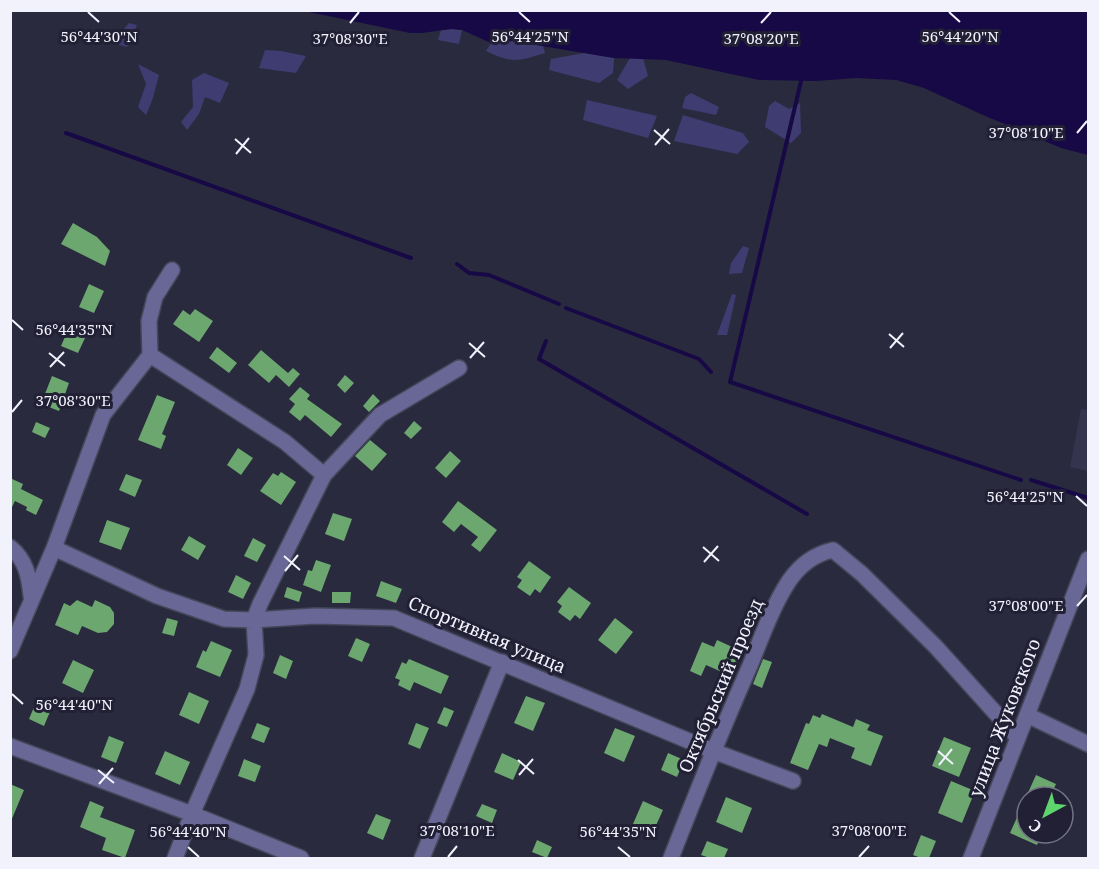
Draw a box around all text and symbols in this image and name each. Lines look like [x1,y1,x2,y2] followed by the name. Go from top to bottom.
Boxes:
[60,26,138,46] text: 56°44'30"N
[491,26,569,46] text: 56°44'25"N
[921,26,999,46] text: 56°44'20"N
[312,28,388,48] text: 37°08'30"E
[723,28,799,48] text: 37°08'20"E
[988,122,1064,142] text: 37°08'10"E
[35,319,113,339] text: 56°44'35"N
[35,390,111,410] text: 37°08'30"E
[986,486,1064,506] text: 56°44'25"N
[405,590,570,678] street label: Спортивная улица
[673,595,768,776] street label: Октябрьский проезд
[988,595,1064,615] text: 37°08'00"E
[963,635,1045,800] street label: улица Жуковского
[35,694,113,714] text: 56°44'40"N
[1015,785,1075,845] north arrow
[1024,815,1046,838] text: С
[419,820,495,840] text: 37°08'10"E
[831,820,907,840] text: 37°08'00"E
[149,821,227,841] text: 56°44'40"N
[579,821,657,841] text: 56°44'35"N

